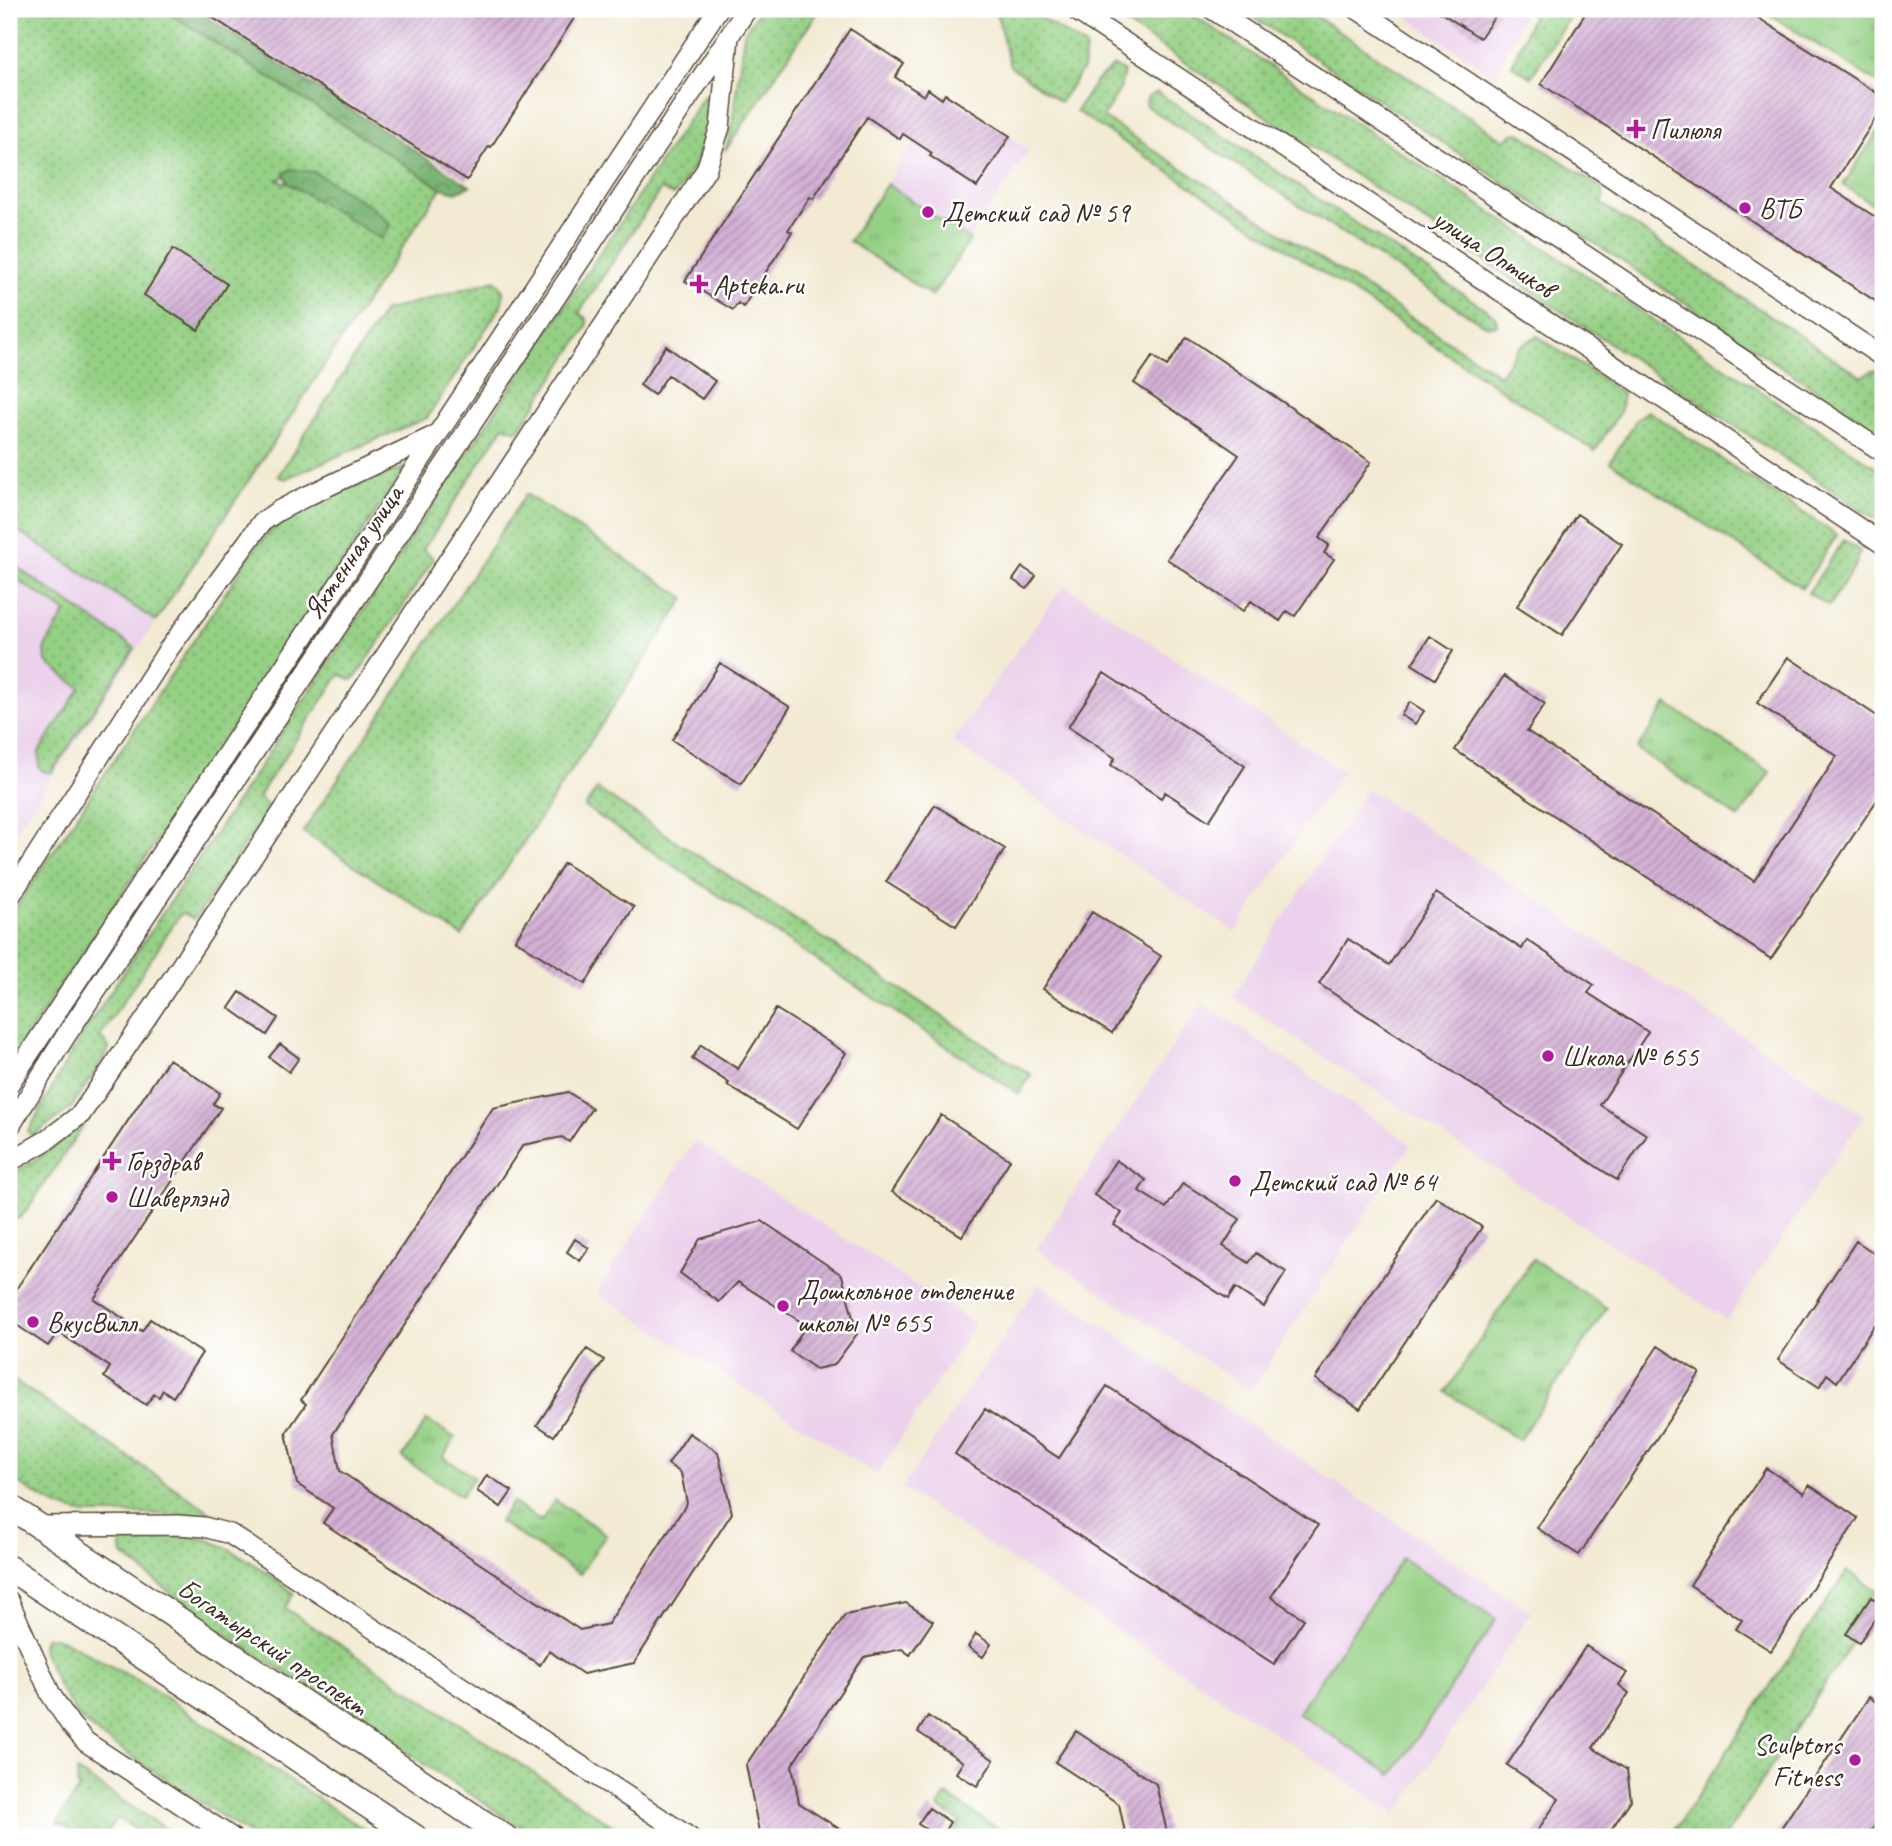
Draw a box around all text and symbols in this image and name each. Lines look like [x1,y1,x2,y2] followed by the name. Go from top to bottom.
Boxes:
[1650,112,1722,147] place label: Пилюля
[1628,121,1644,137] marker: Пилюля
[1759,191,1804,226] place label: ВТБ
[942,195,1132,230] place label: Детский сад № 59
[1425,200,1566,308] street label: улица Оптиков
[1737,200,1753,216] marker: ВТБ
[920,204,936,220] marker: Детский сад № 59
[713,267,805,302] place label: Apteka.ru
[691,276,707,292] marker: Apteka.ru
[295,476,412,626] street label: Яхтенная улица
[1562,1039,1700,1074] place label: Школа № 655
[1540,1048,1556,1064] marker: Школа № 655
[126,1144,204,1179] place label: Горздрав
[104,1153,120,1169] marker: Горздрав
[1249,1164,1439,1199] place label: Детский сад № 64
[1227,1173,1243,1189] marker: Детский сад № 64
[126,1180,230,1215] place label: Шаверлэнд
[104,1189,120,1205] marker: Шаверлэнд
[797,1273,1015,1340] place label: Дошкольное отделение школы № 655
[775,1298,791,1314] marker: Дошкольное отделение школы № 655
[47,1305,139,1340] place label: ВкусВилл
[25,1314,41,1330] marker: ВкусВилл
[171,1570,376,1724] street label: Богатырский проспект
[1754,1727,1843,1794] place label: Sculptors Fitness
[1847,1752,1863,1768] marker: Sculptors Fitness

